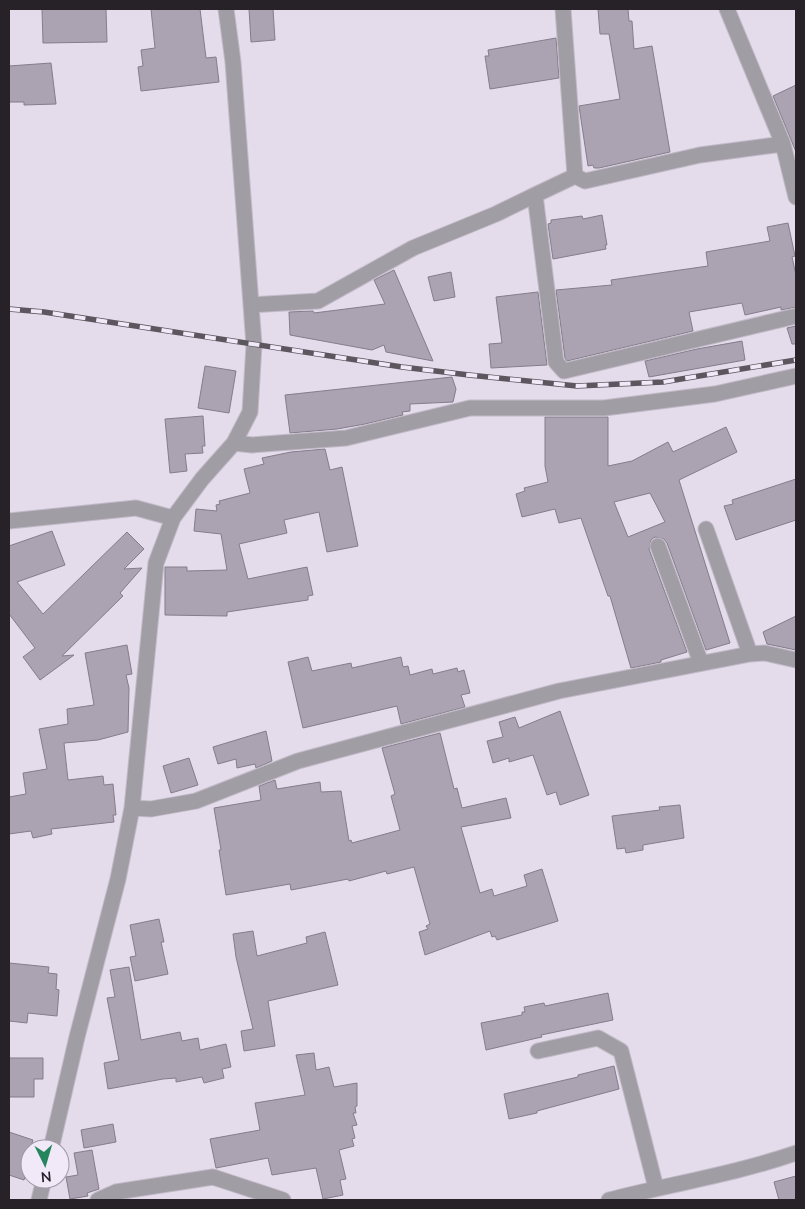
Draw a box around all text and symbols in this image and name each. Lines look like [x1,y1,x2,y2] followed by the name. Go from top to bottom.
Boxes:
[20,1139,70,1189] north arrow
[40,1168,52,1186] text: N

